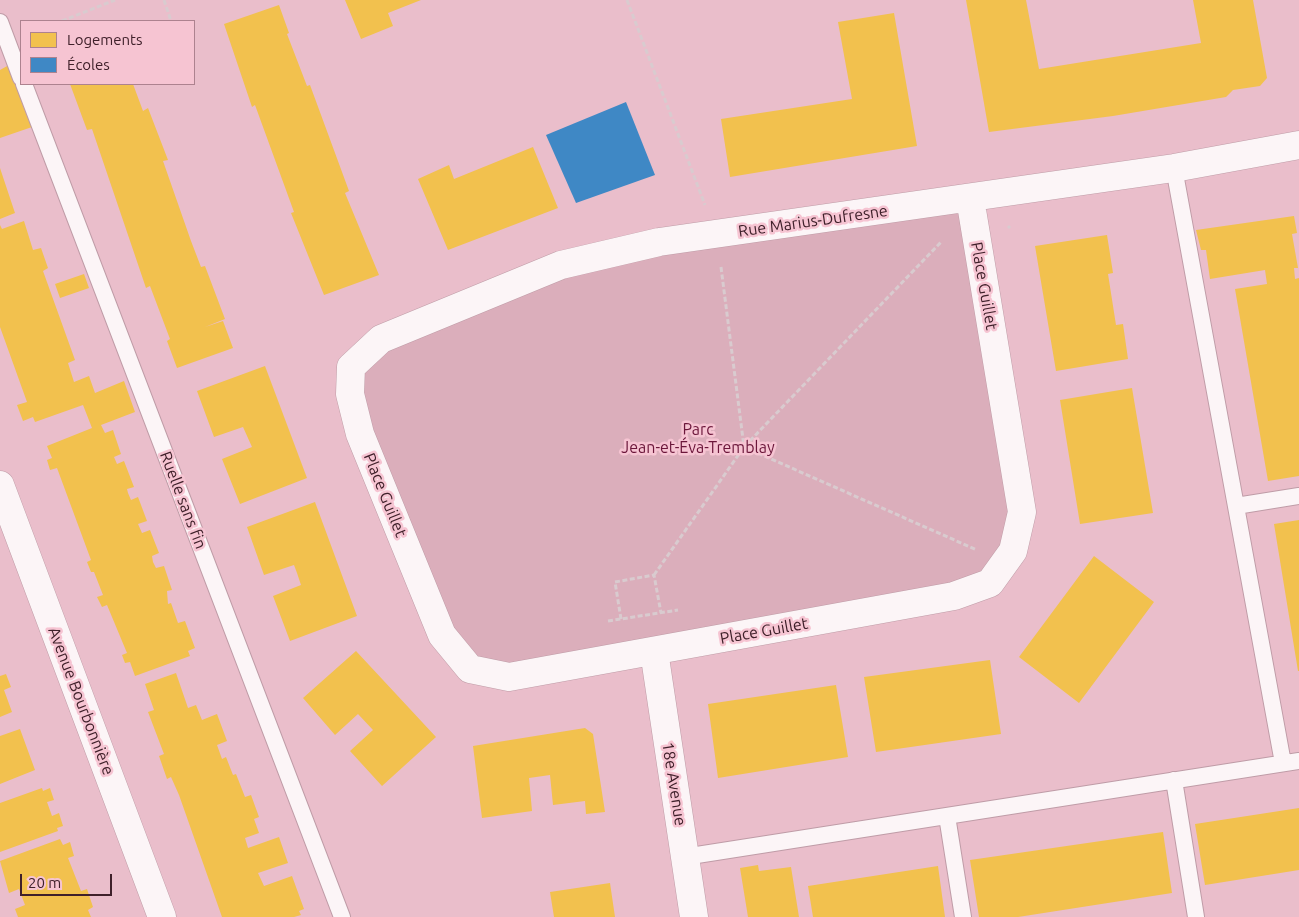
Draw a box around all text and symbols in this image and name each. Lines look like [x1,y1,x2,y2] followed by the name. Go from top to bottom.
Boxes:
[20,20,195,85] legend
[67,31,143,48] text: Logements
[67,56,110,73] text: Écoles
[737,201,889,241] street label: Rue Marius-Dufresne
[967,240,1001,332] street label: Place Guillet
[621,420,775,458] park label: Parc Jean-et-Éva-Tremblay
[156,449,210,551] street label: Ruelle sans fin
[359,450,411,540] street label: Place Guillet
[718,614,810,648] street label: Place Guillet
[44,624,118,778] street label: Avenue Bourbonnière
[658,741,690,827] street label: 18e Avenue
[22,864,115,896] scale bar
[28,874,61,891] text: 20 m

